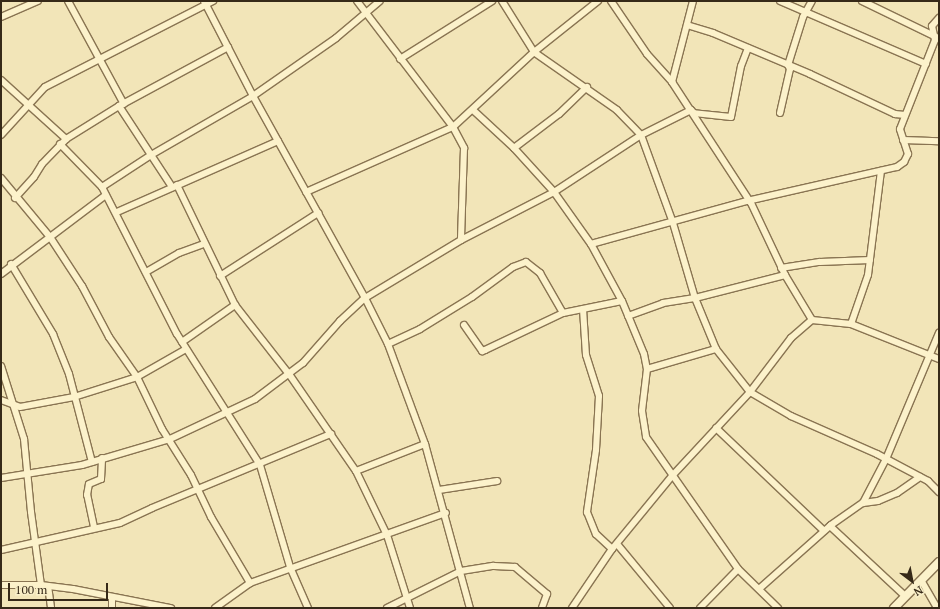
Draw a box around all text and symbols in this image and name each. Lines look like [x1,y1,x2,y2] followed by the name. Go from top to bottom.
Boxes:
[892,561,932,601] north arrow
[10,575,110,601] scale bar
[15,582,47,597] text: 100 m
[911,583,926,599] text: N

